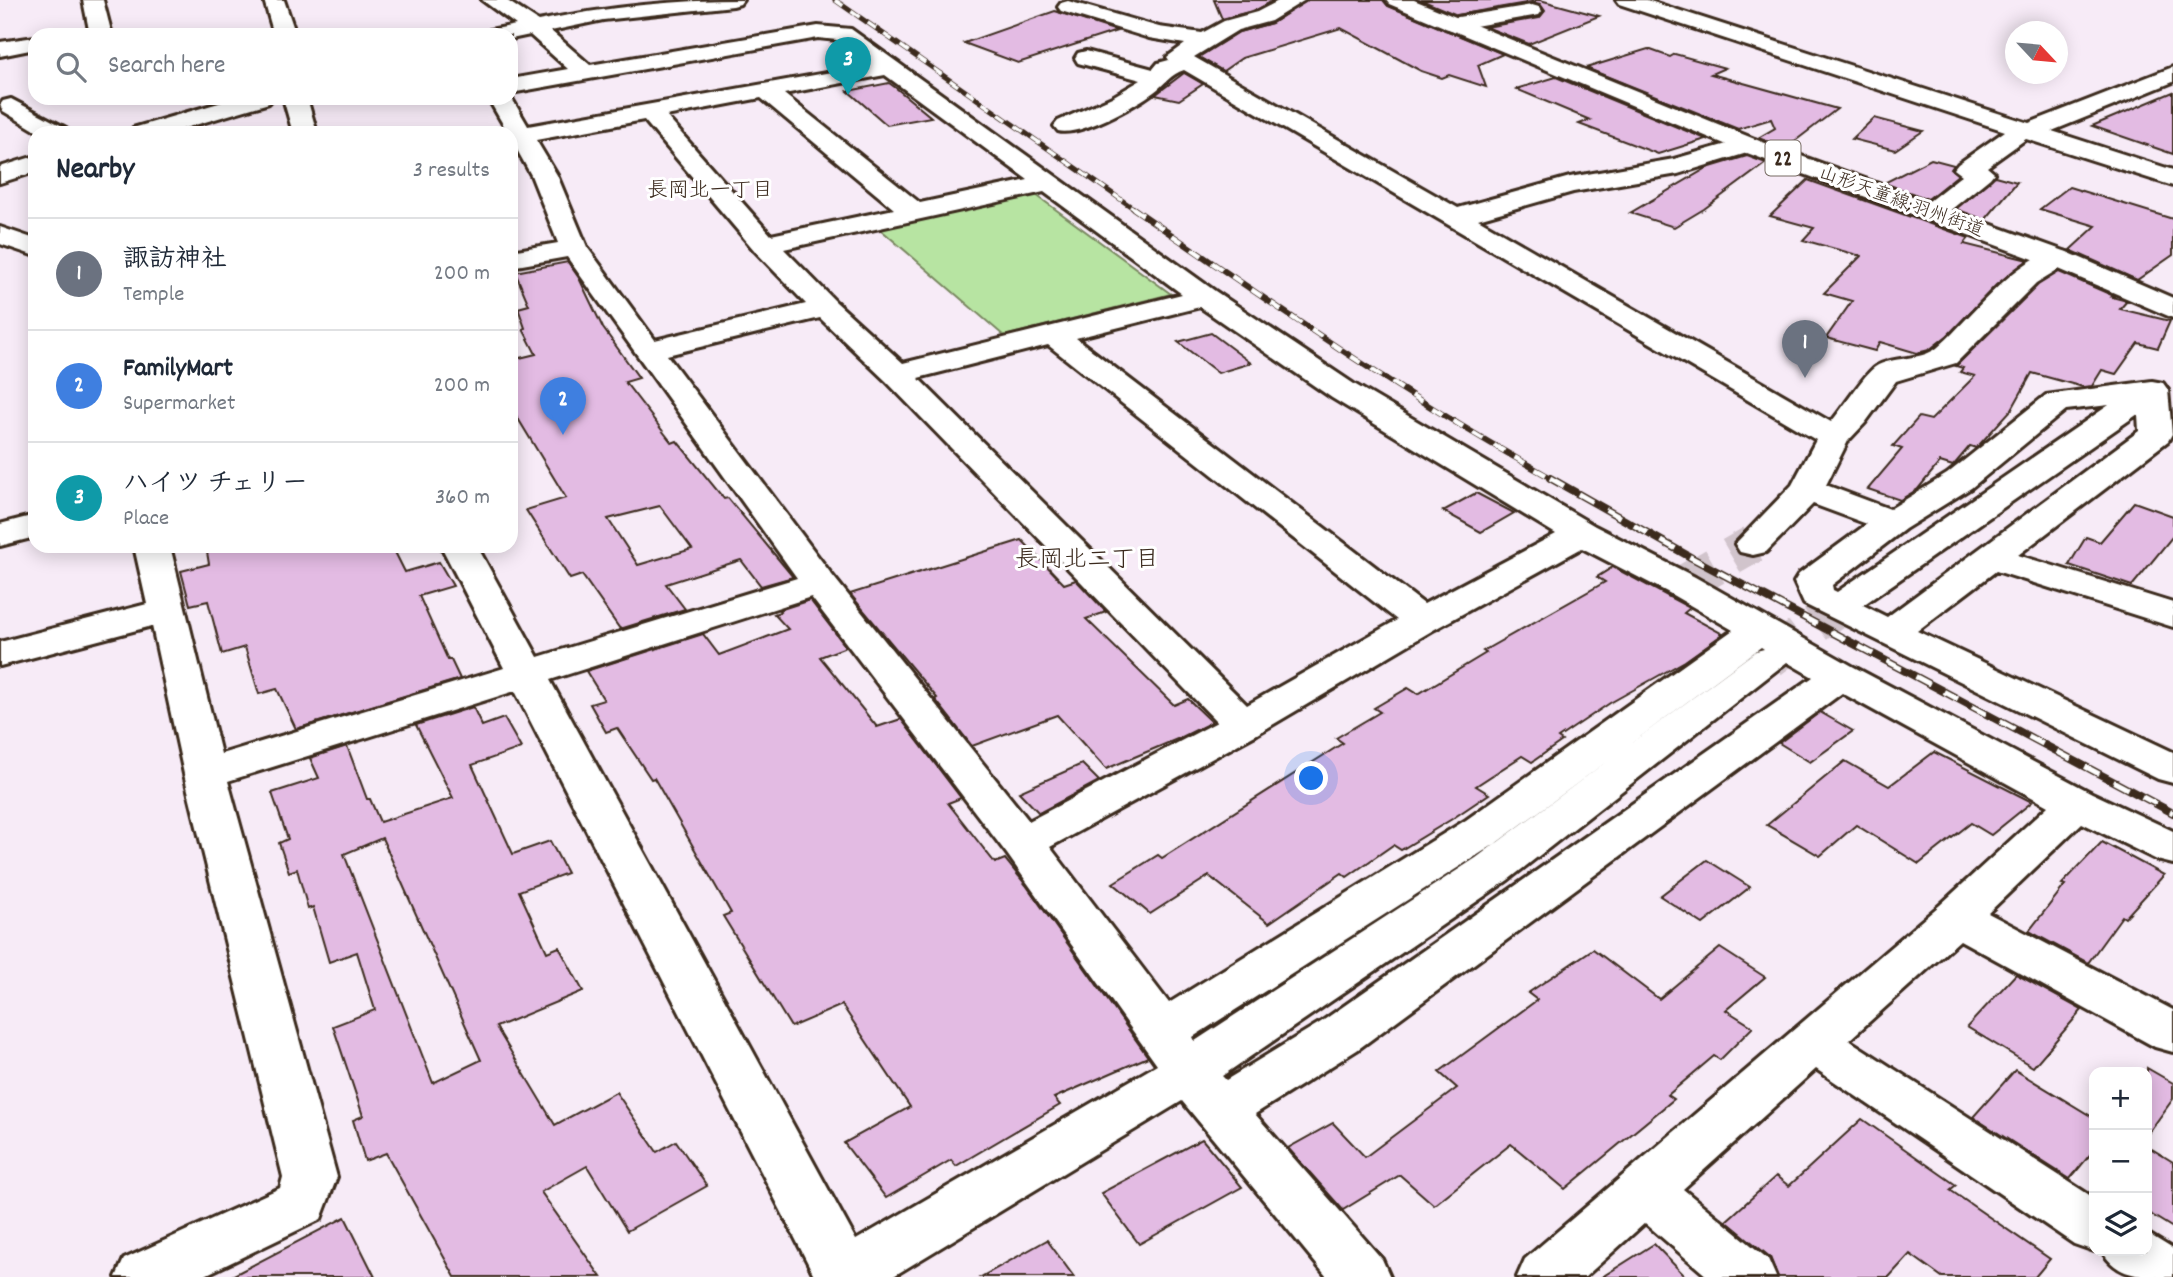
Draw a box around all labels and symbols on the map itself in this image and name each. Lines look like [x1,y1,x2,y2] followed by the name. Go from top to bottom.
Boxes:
[2005,21,2068,84] north arrow
[825,37,871,95] pin: 3
[1766,140,1800,176] road number: 22
[1814,161,1987,246] street label: 山形天童線;羽州街道
[647,177,773,207] district label: 長岡北一丁目
[1782,320,1828,378] pin: 1
[540,377,586,435] pin: 2
[1015,544,1159,578] district label: 長岡北二丁目
[1294,761,1328,795] your location

